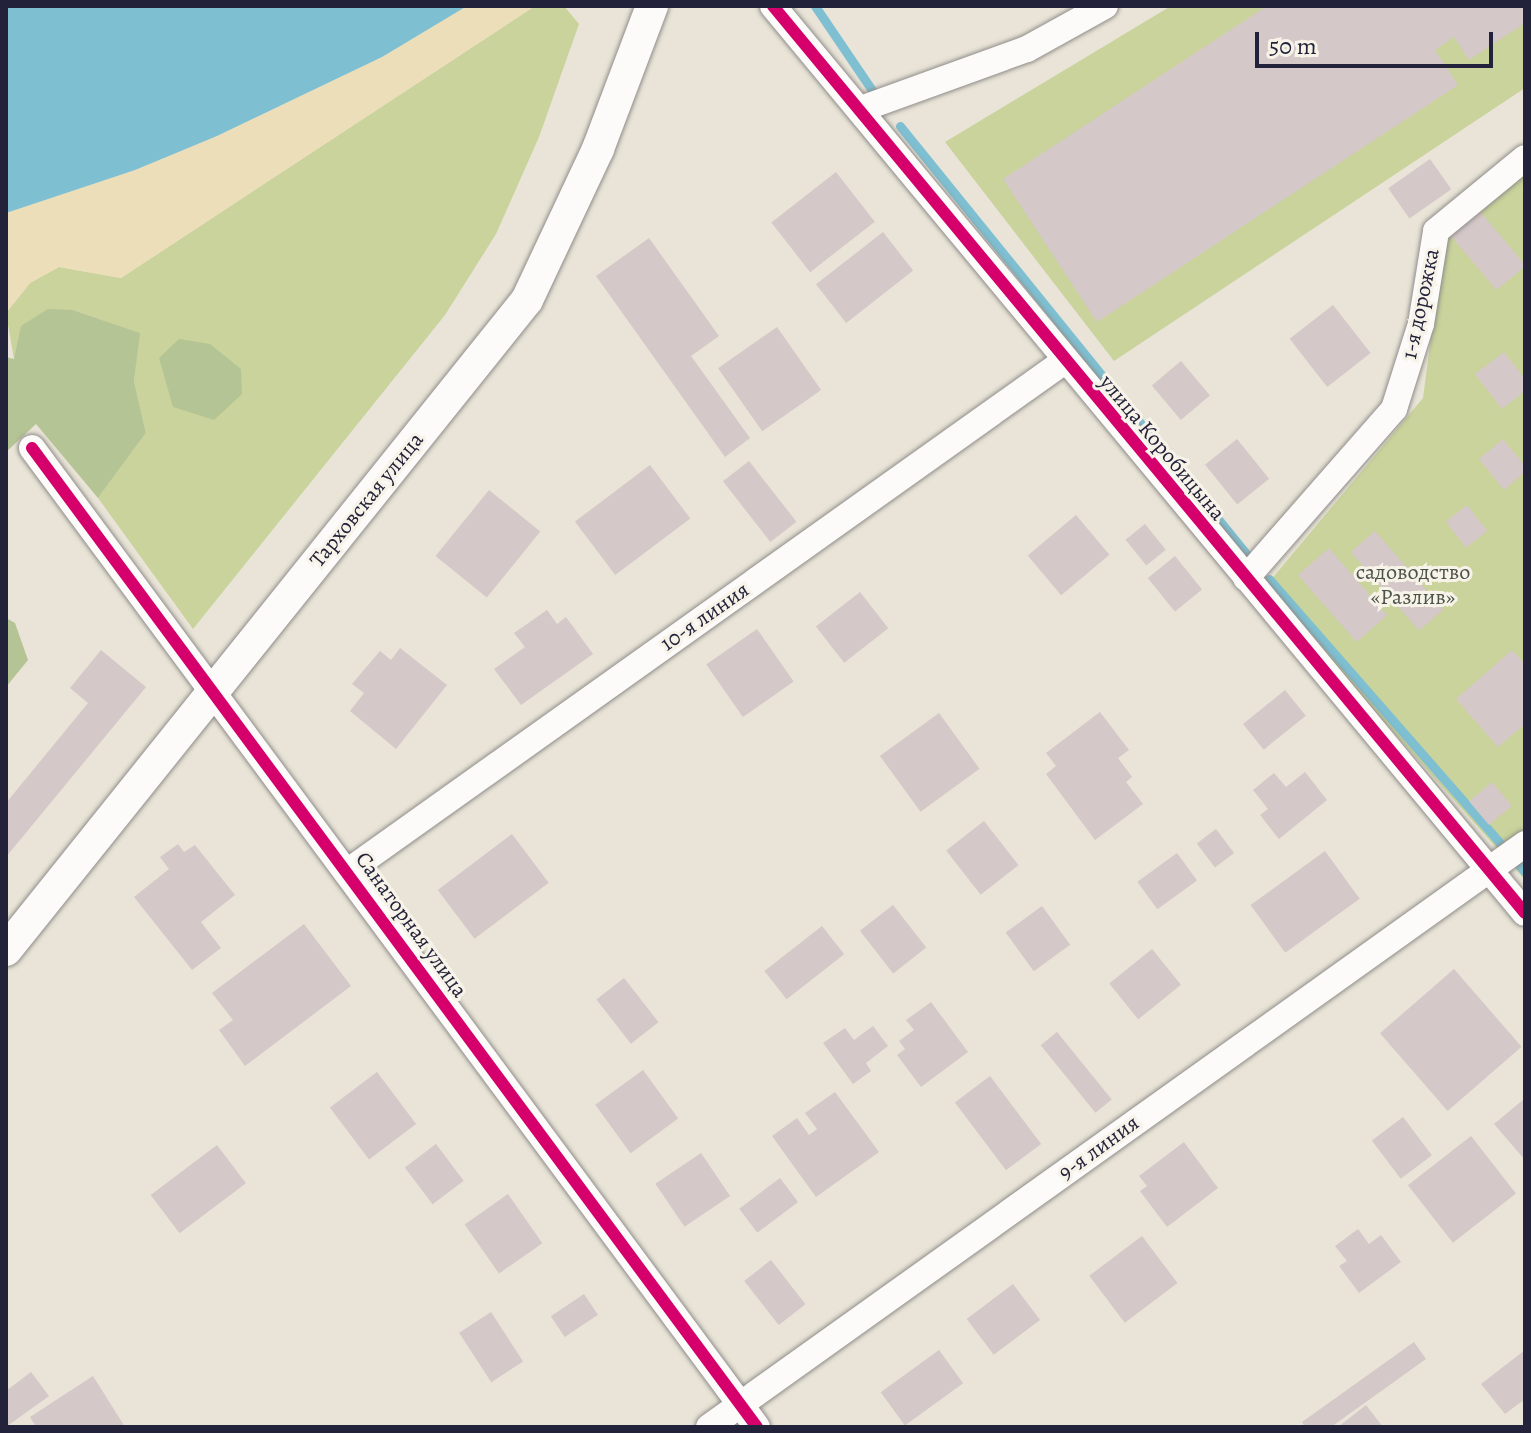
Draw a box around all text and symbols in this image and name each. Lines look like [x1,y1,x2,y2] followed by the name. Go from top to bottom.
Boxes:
[1259,16,1497,66] scale bar
[1269,30,1317,62] text: 50 m
[1396,246,1446,362] street label: 1-я дорожка
[1093,370,1231,526] street label: улица Коробицына
[305,427,429,573] street label: Тарховская улица
[1356,559,1470,610] park label: садоводство «Разлив»
[656,577,754,657] street label: 10-я линия
[349,847,473,1003] street label: Санаторная улица
[1054,1110,1144,1186] street label: 9-я линия

